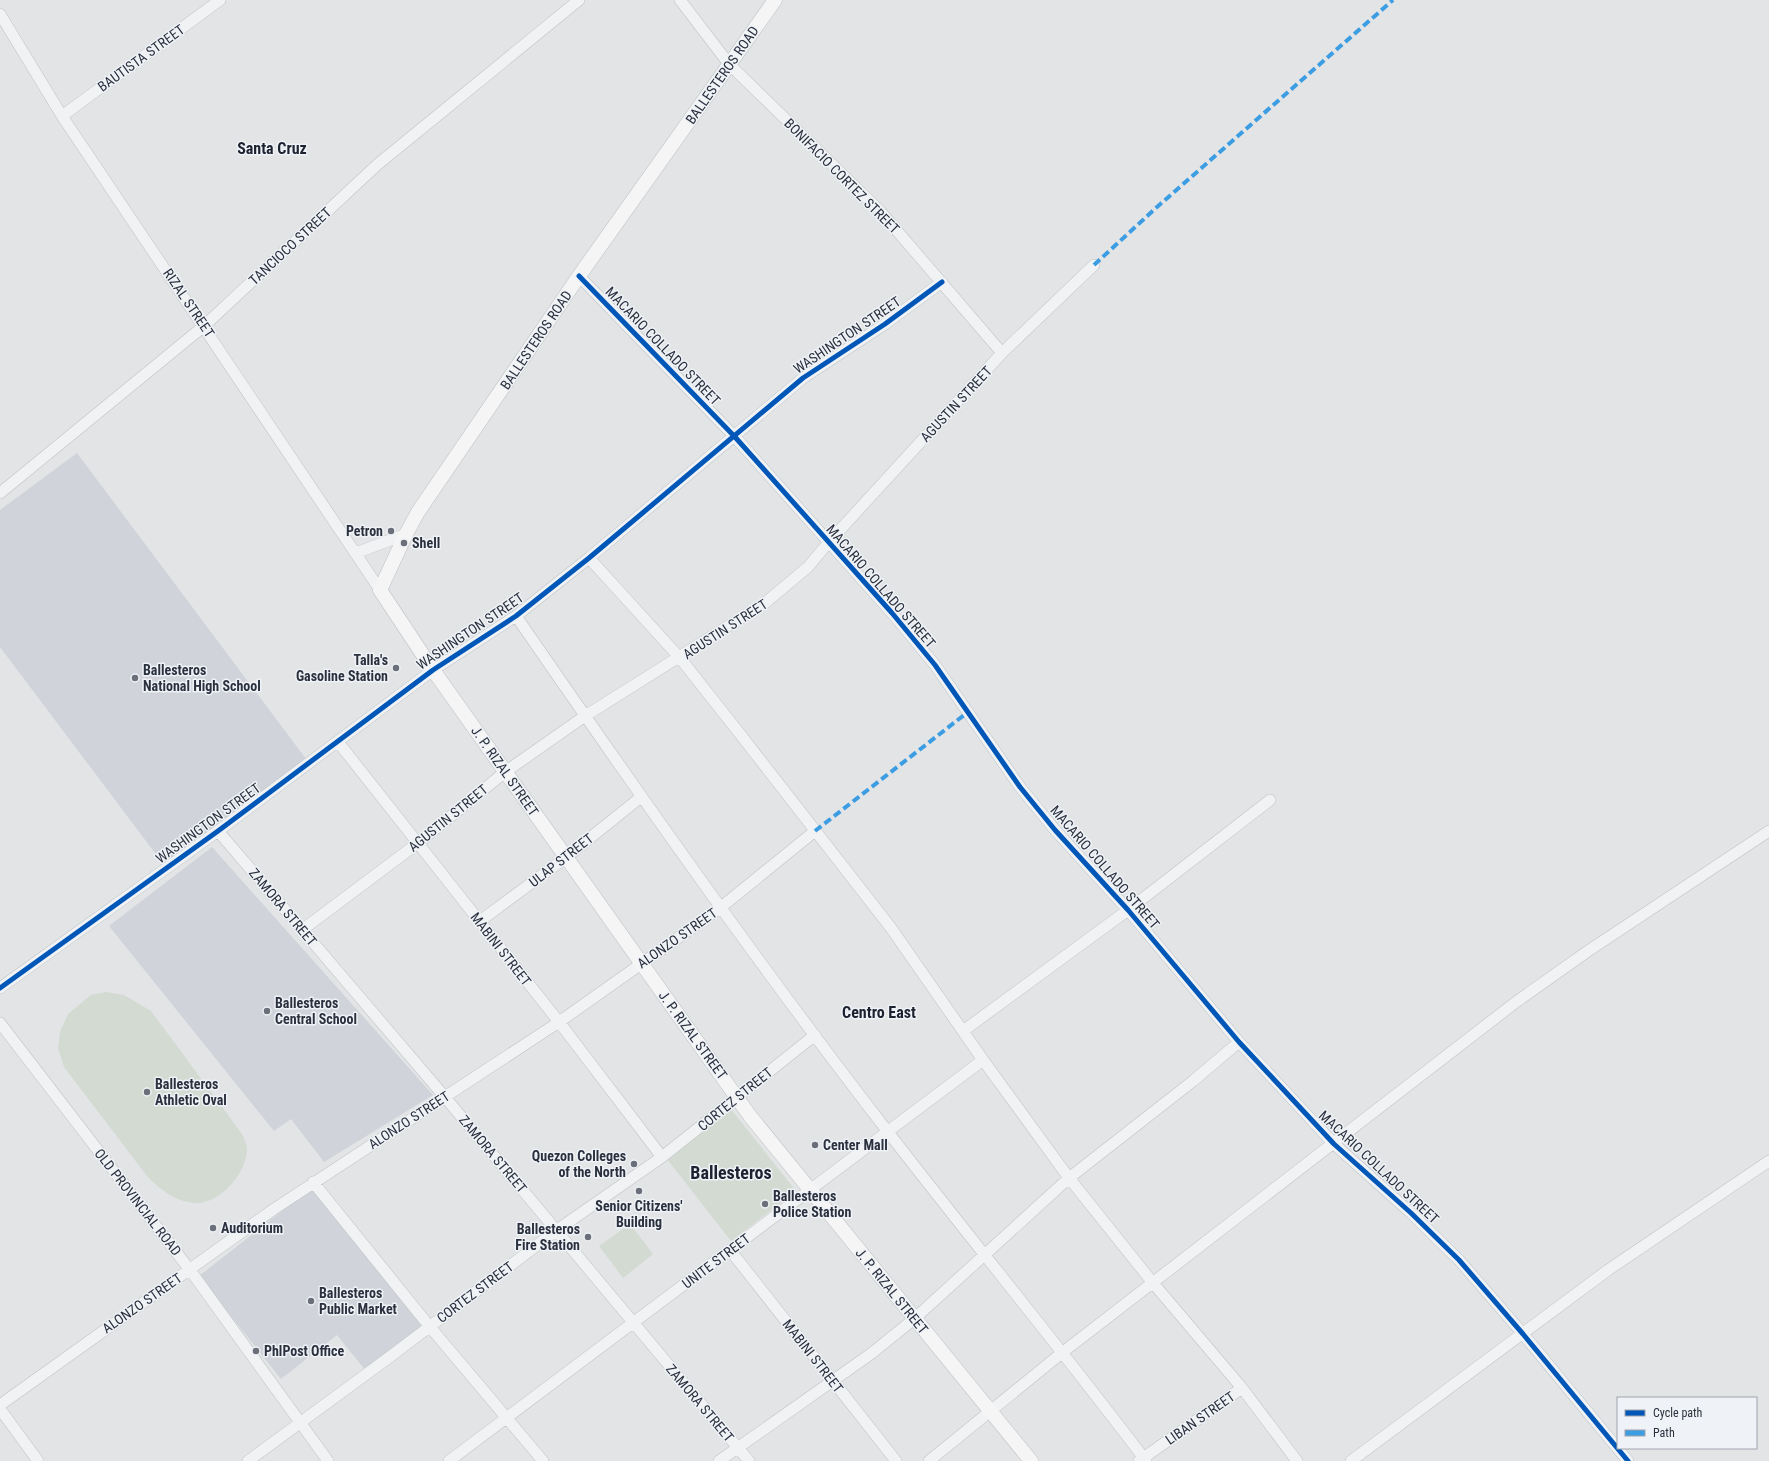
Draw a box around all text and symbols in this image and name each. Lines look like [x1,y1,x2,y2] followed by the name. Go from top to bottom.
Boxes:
[95,21,187,95] street label: BAUTISTA STREET
[682,23,762,127] street label: BALLESTEROS ROAD
[781,115,903,237] street label: BONIFACIO CORTEZ STREET
[237,139,307,158] district label: Santa Cruz
[246,204,334,288] street label: TANCIOCO STREET
[160,266,218,340] street label: RIZAL STREET
[602,284,724,408] street label: MACARIO COLLADO STREET
[497,288,575,392] street label: BALLESTEROS ROAD
[790,293,904,377] street label: WASHINGTON STREET
[917,363,995,445] street label: AGUSTIN STREET
[823,521,939,651] street label: MACARIO COLLADO STREET
[346,523,383,539] place label: Petron
[386,526,396,536] marker: Petron
[412,535,440,551] place label: Shell
[399,538,409,548] marker: Shell
[413,589,527,673] street label: WASHINGTON STREET
[680,596,770,662] street label: AGUSTIN STREET
[296,652,388,684] place label: Talla's Gasoline Station
[143,662,261,694] place label: Ballesteros National High School
[391,663,401,673] marker: Talla's Gasoline Station
[130,673,140,683] marker: Ballesteros National High School
[468,723,542,819] street label: J. P. RIZAL STREET
[153,780,263,866] street label: WASHINGTON STREET
[405,781,491,855] street label: AGUSTIN STREET
[1047,802,1163,932] street label: MACARIO COLLADO STREET
[526,830,596,890] street label: ULAP STREET
[246,865,320,949] street label: ZAMORA STREET
[634,905,720,971] street label: ALONZO STREET
[467,909,535,989] street label: MABINI STREET
[655,988,731,1082] street label: J. P. RIZAL STREET
[275,995,357,1027] place label: Ballesteros Central School
[842,1003,916,1022] district label: Centro East
[262,1006,272,1016] marker: Ballesteros Central School
[694,1064,776,1134] street label: CORTEZ STREET
[155,1076,227,1108] place label: Ballesteros Athletic Oval
[142,1087,152,1097] marker: Ballesteros Athletic Oval
[365,1088,453,1152] street label: ALONZO STREET
[1316,1107,1442,1227] street label: MACARIO COLLADO STREET
[456,1112,530,1196] street label: ZAMORA STREET
[823,1137,888,1153] place label: Center Mall
[810,1140,820,1150] marker: Center Mall
[91,1145,185,1259] street label: OLD PROVINCIAL ROAD
[532,1148,626,1180] place label: Quezon Colleges of the North
[629,1159,639,1169] marker: Quezon Colleges of the North
[690,1162,772,1183] district label: Ballesteros
[634,1186,644,1196] marker: Senior Citizens' Building
[773,1188,851,1220] place label: Ballesteros Police Station
[595,1198,683,1230] place label: Senior Citizens' Building
[760,1199,770,1209] marker: Ballesteros Police Station
[221,1220,283,1236] place label: Auditorium
[515,1221,580,1253] place label: Ballesteros Fire Station
[208,1223,218,1233] marker: Auditorium
[679,1230,753,1292] street label: UNITE STREET
[583,1232,593,1242] marker: Ballesteros Fire Station
[853,1245,931,1337] street label: J. P. RIZAL STREET
[434,1258,516,1326] street label: CORTEZ STREET
[99,1270,185,1336] street label: ALONZO STREET
[319,1285,397,1317] place label: Ballesteros Public Market
[306,1296,316,1306] marker: Ballesteros Public Market
[779,1316,847,1396] street label: MABINI STREET
[264,1343,344,1359] place label: PhlPost Office
[251,1346,261,1356] marker: PhlPost Office
[663,1361,737,1445] street label: ZAMORA STREET
[1162,1388,1238,1448] street label: LIBAN STREET
[1617,1397,1757,1449] legend
[1653,1406,1703,1420] text: Cycle path
[1653,1426,1675,1440] text: Path

